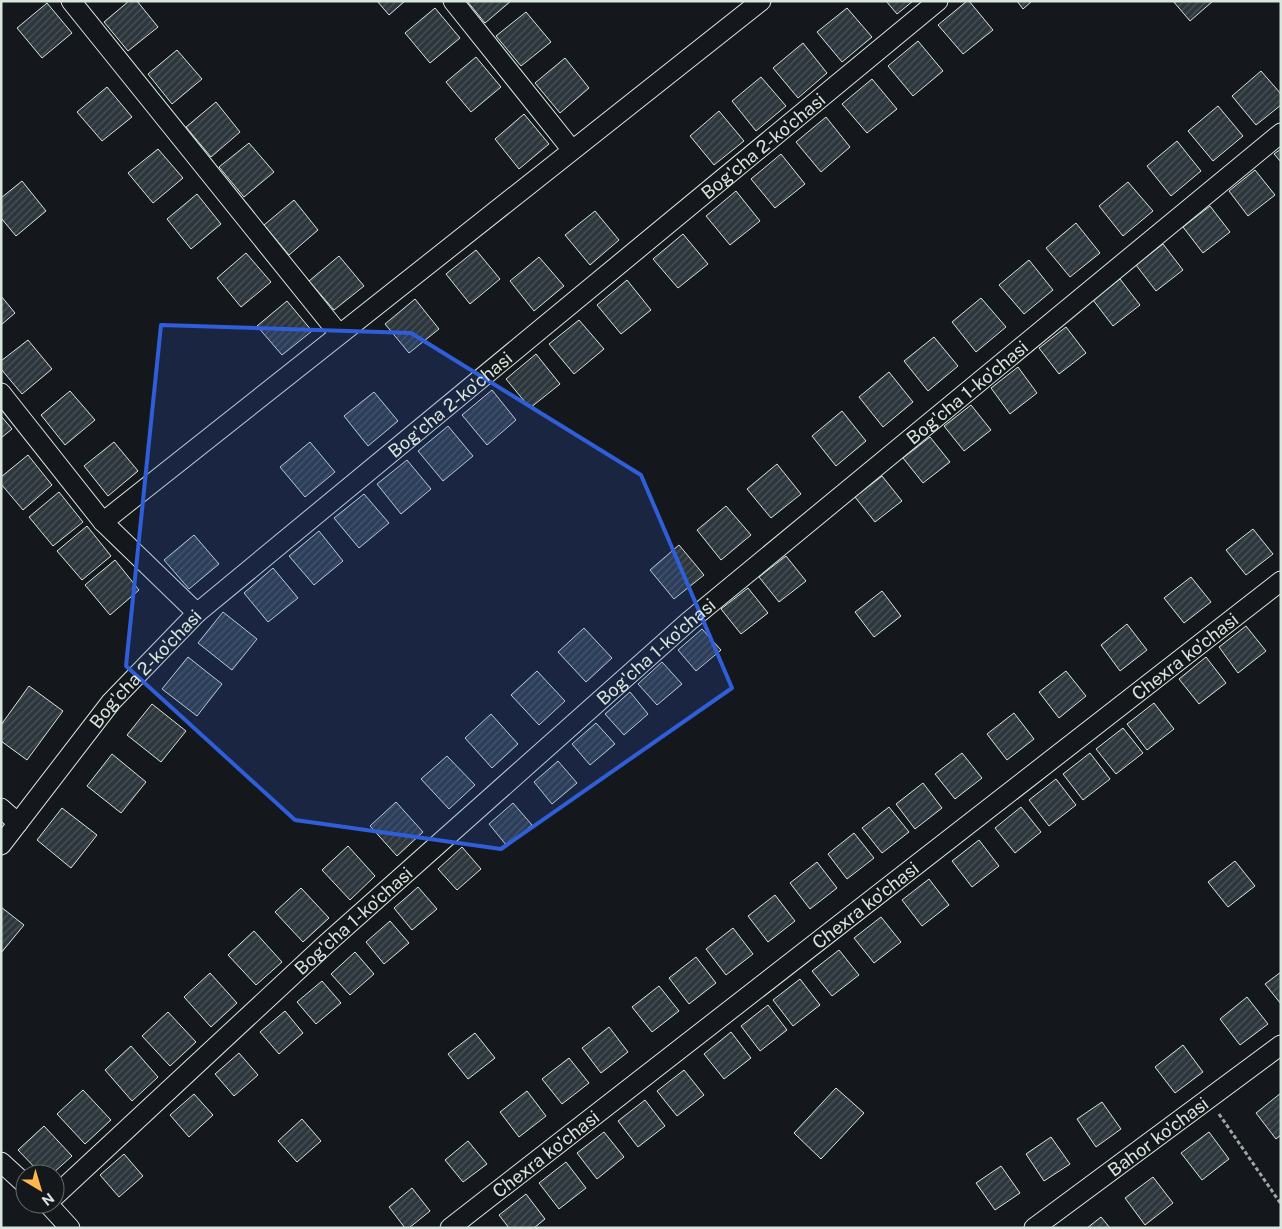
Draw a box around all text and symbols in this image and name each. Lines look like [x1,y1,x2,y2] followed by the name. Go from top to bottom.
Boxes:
[697,88,829,203] street label: Bog'cha 2-ko'chasi
[902,336,1032,448] street label: Bog'cha 1-ko'chasi
[384,347,516,461] street label: Bog'cha 2-ko'chasi
[592,594,719,709] street label: Bog'cha 1-ko'chasi
[85,605,205,732] street label: Bog'cha 2-ko'chasi
[1127,608,1242,704] street label: Chexra ko'chasi
[808,857,922,953] street label: Chexra ko'chasi
[290,862,416,979] street label: Bog'cha 1-ko'chasi
[1103,1092,1212,1180] street label: Bahor ko'chasi
[488,1106,603,1202] street label: Chexra ko'chasi
[15,1164,65,1214] north arrow
[39,1190,57,1209] text: N

